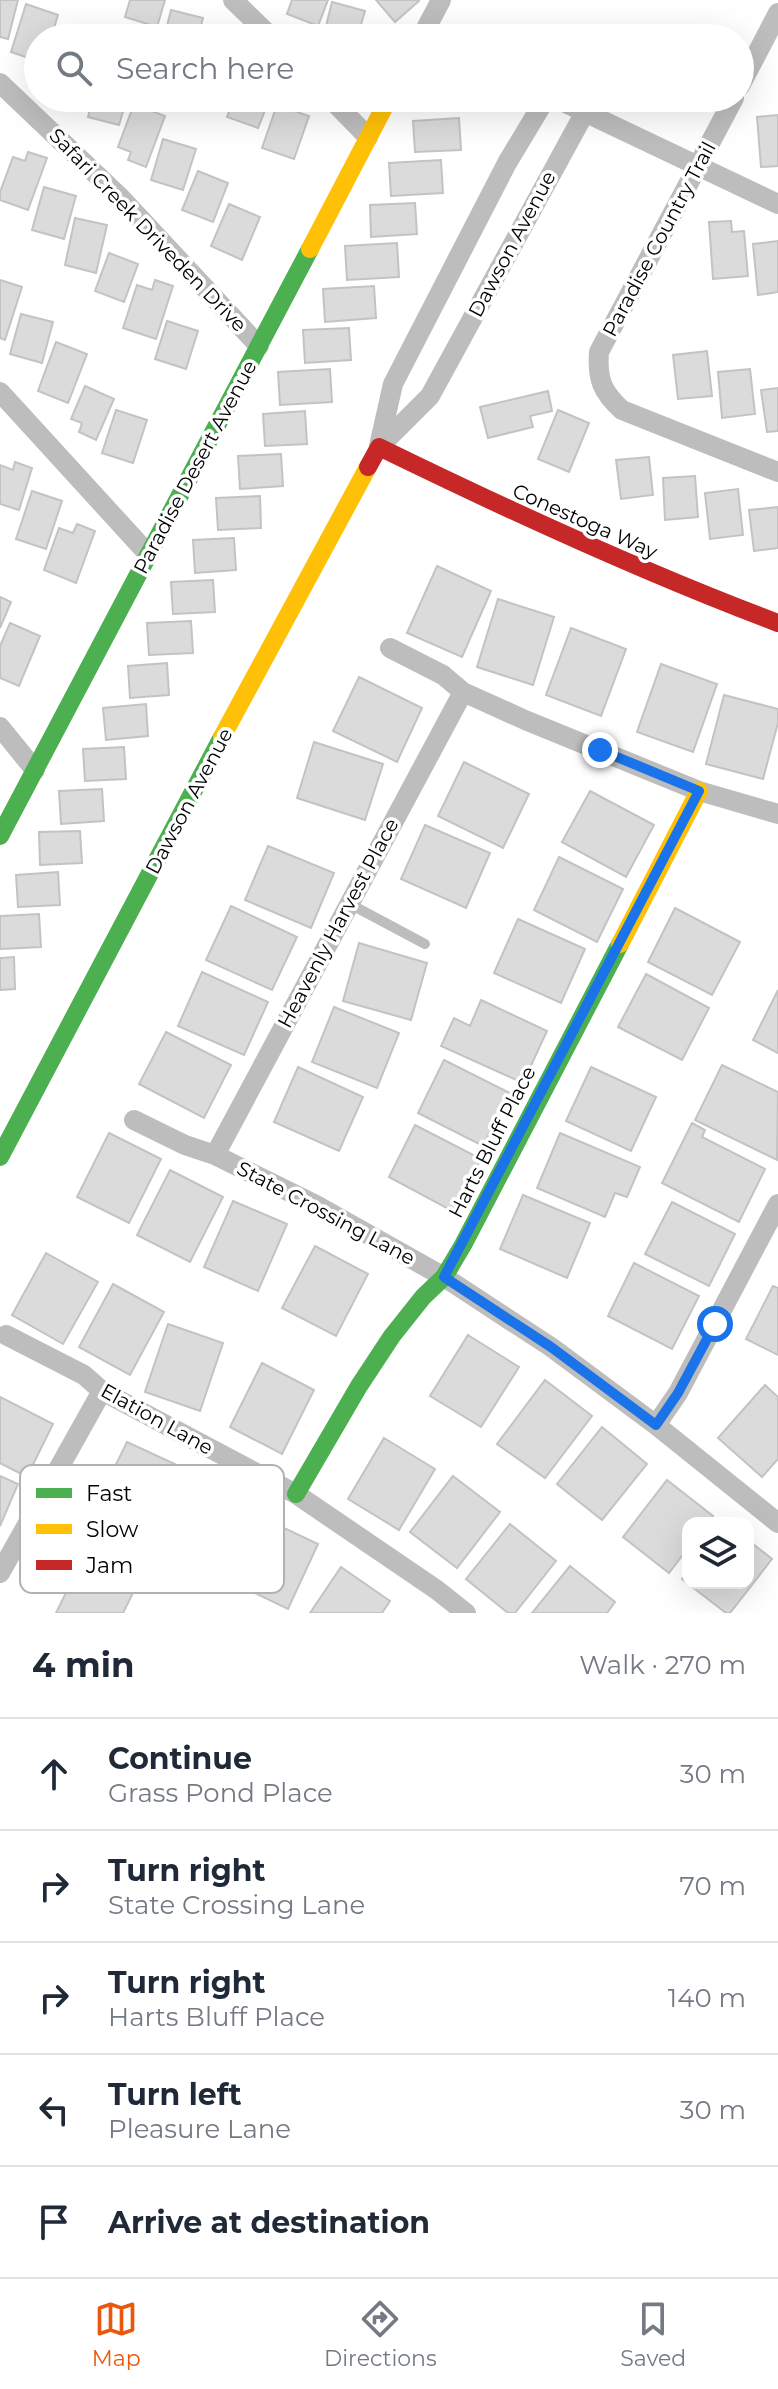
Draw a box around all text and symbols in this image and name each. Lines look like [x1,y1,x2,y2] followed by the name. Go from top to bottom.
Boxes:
[24,24,754,112] search box
[52,46,96,90] icon: search
[116,50,294,87] text: Search here
[44,123,252,337] street label: Safari Creek Driveden Drive
[597,137,721,341] street label: Paradise Country Trail
[463,167,561,321] street label: Dawson Avenue
[128,356,262,578] street label: Paradise Desert Avenue
[509,478,661,564] street label: Conestoga Way
[140,724,238,878] street label: Dawson Avenue
[582,732,618,768] route end
[272,814,404,1032] street label: Heavenly Harvest Place
[443,1062,541,1222] street label: Harts Bluff Place
[233,1156,419,1270] street label: State Crossing Lane
[697,1306,733,1342] route start
[97,1378,217,1460] street label: Elation Lane
[20,1465,284,1593] legend
[86,1480,132,1507] text: Fast
[86,1516,139,1543] text: Slow
[682,1517,754,1589] map controls
[682,1517,754,1589] button: layers
[85,1552,133,1579] text: Jam
[32,1644,134,1686] text: 4 min
[579,1649,746,1681] text: Walk · 270 m
[108,1740,252,1777] text: Continue
[32,1752,76,1796] icon: ahead
[680,1758,746,1790] text: 30 m
[108,1777,333,1809] text: Grass Pond Place
[108,1852,265,1889] text: Turn right
[32,1864,76,1908] icon: right
[680,1870,746,1902] text: 70 m
[108,1889,365,1921] text: State Crossing Lane
[108,1964,265,2001] text: Turn right
[32,1976,76,2020] icon: right
[668,1982,746,2014] text: 140 m
[108,2001,325,2033] text: Harts Bluff Place
[108,2076,241,2113] text: Turn left
[32,2088,76,2132] icon: left
[680,2094,746,2126] text: 30 m
[108,2113,291,2145] text: Pleasure Lane
[32,2200,76,2244] icon: arrive
[108,2204,430,2241] text: Arrive at destination
[92,2297,141,2372] tab: Map
[324,2297,437,2372] tab: Directions
[620,2297,686,2372] tab: Saved

